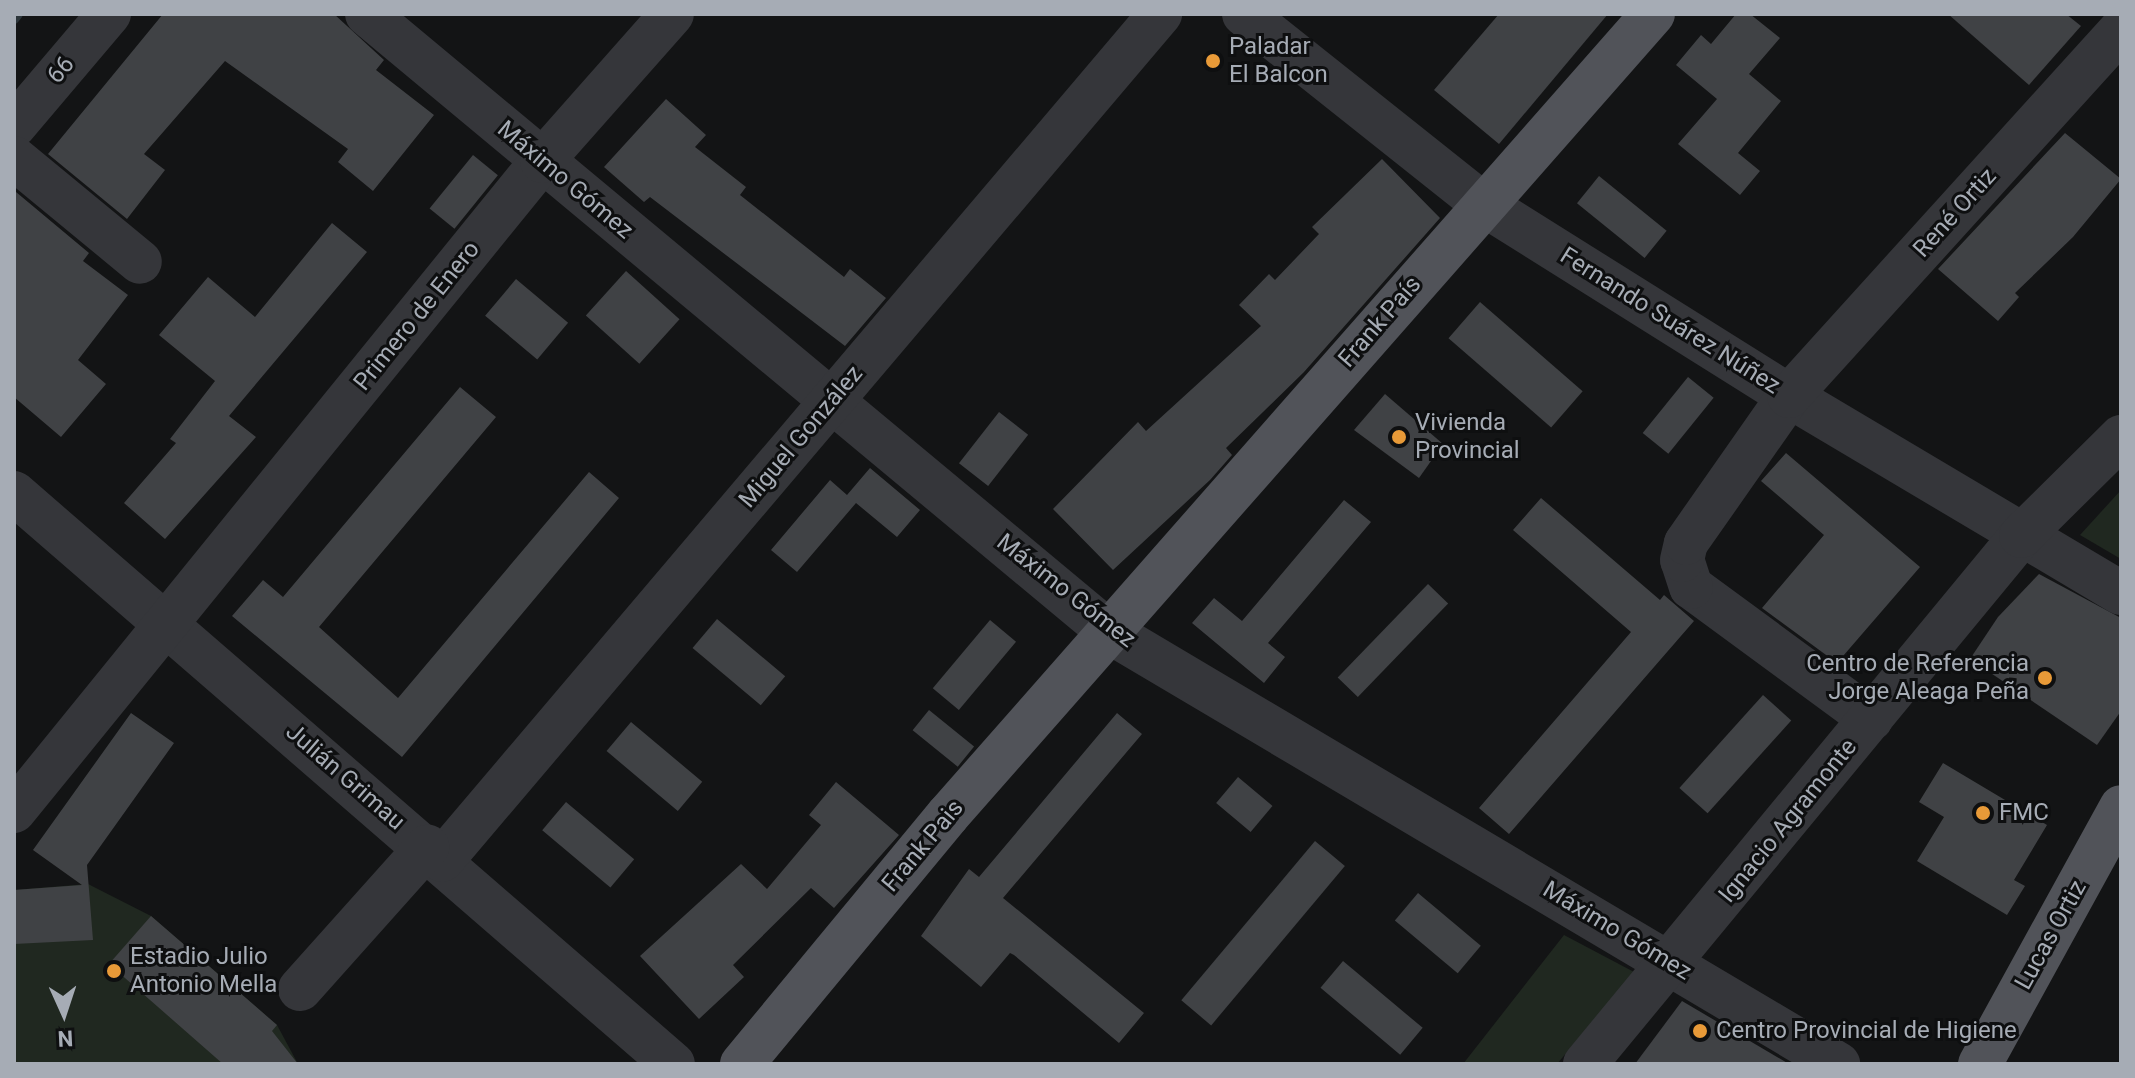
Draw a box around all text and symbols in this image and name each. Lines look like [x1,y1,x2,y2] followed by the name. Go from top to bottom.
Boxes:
[1229,33,1328,89] place label: Paladar El Balcon
[41,50,81,90] street label: 66
[1204,52,1222,70] marker: Paladar El Balcon
[491,115,639,245] street label: Máximo Gómez
[1907,162,2003,264] street label: René Ortiz
[348,236,486,396] street label: Primero de Enero
[1555,242,1785,400] street label: Fernando Suárez Núñez
[1333,270,1427,374] street label: Frank País
[733,360,869,514] street label: Miguel González
[1415,409,1520,465] place label: Vivienda Provincial
[1390,428,1408,446] marker: Vivienda Provincial
[991,528,1141,654] street label: Máximo Gómez
[1806,650,2029,706] place label: Centro de Referencia Jorge Aleaga Peña
[2036,669,2054,687] marker: Centro de Referencia Jorge Aleaga Peña
[280,718,410,836] street label: Julián Grimau
[1713,733,1863,909] street label: Ignacio Agramonte
[876,794,970,898] street label: Frank Pais
[1999,799,2049,827] place label: FMC
[1974,804,1992,822] marker: FMC
[1538,875,1696,987] street label: Máximo Gómez
[2009,875,2093,995] street label: Lucas Ortiz
[130,943,277,999] place label: Estadio Julio Antonio Mella
[105,962,123,980] marker: Estadio Julio Antonio Mella
[24,974,104,1054] north arrow
[1716,1017,2017,1045] place label: Centro Provincial de Higiene
[1691,1022,1709,1040] marker: Centro Provincial de Higiene
[57,1026,74,1051] text: N

